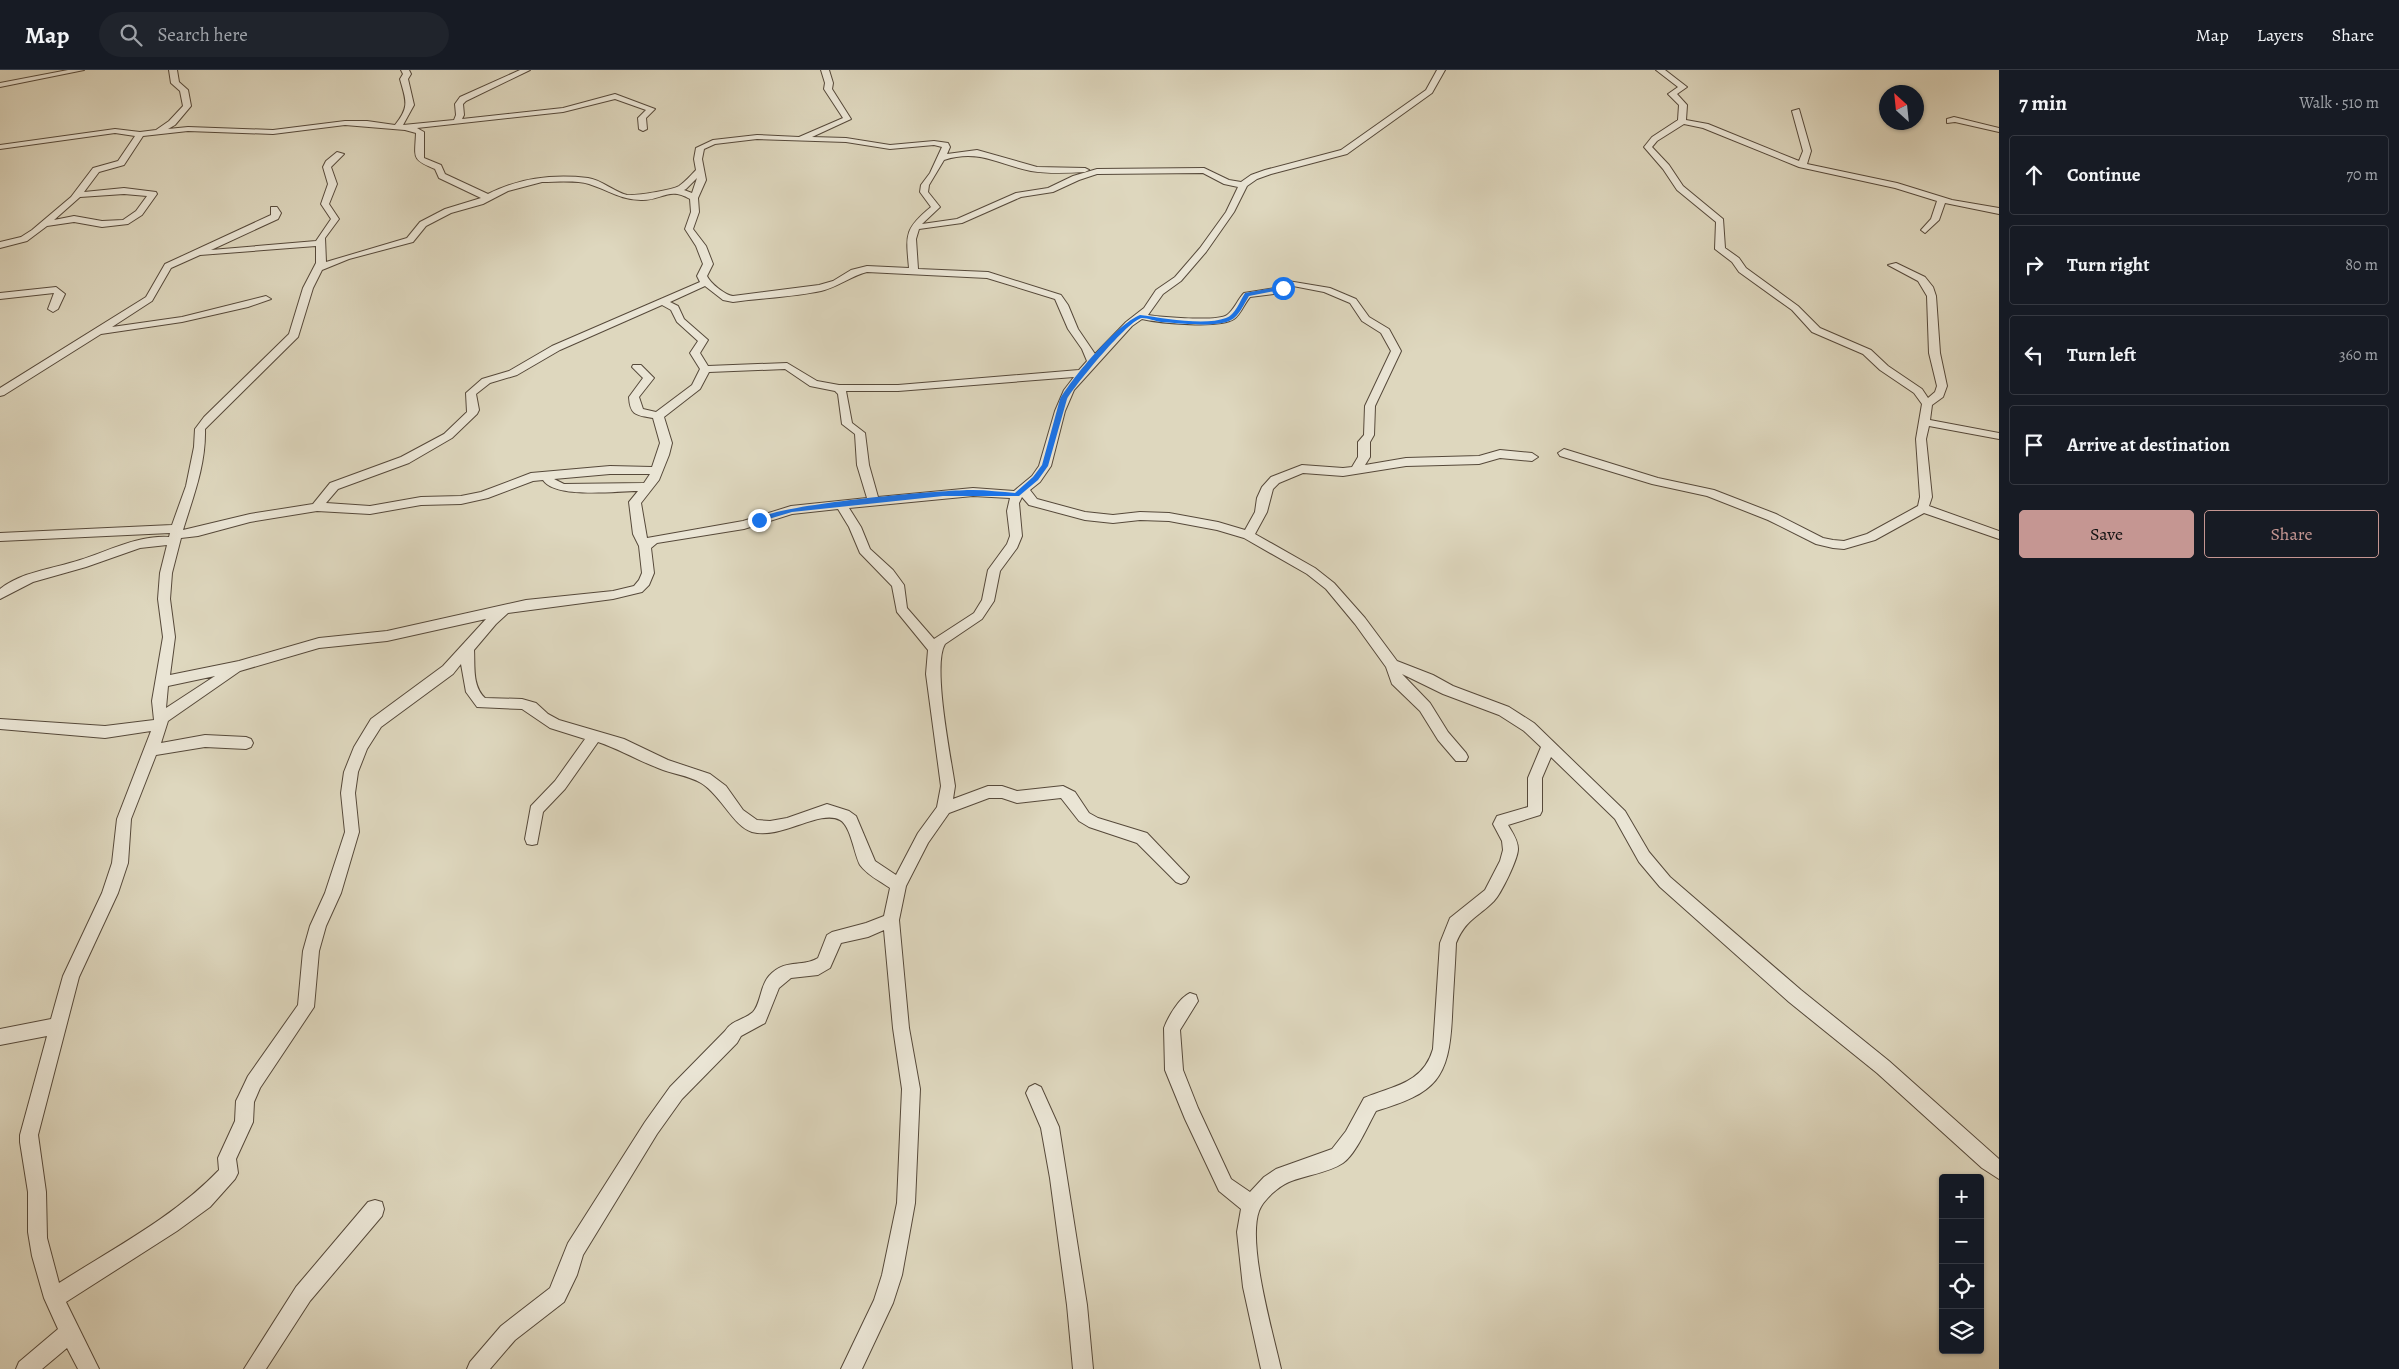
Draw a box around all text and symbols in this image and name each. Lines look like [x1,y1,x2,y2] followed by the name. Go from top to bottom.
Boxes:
[99,12,449,57] search box
[25,19,69,51] text: Map
[117,21,145,49] icon: search
[157,22,248,48] text: Search here
[2196,23,2229,47] text: Map
[2257,23,2304,47] text: Layers
[2332,23,2374,47] text: Share
[1879,85,1924,130] north arrow
[2019,89,2067,117] text: 7 min
[2299,92,2379,114] text: Walk · 510 m
[2020,161,2048,189] icon: ahead
[2067,162,2141,188] text: Continue
[2346,164,2378,186] text: 70 m
[2020,251,2048,279] icon: right
[2067,252,2149,278] text: Turn right
[2345,254,2378,276] text: 80 m
[1272,277,1295,300] route start
[2020,341,2048,369] icon: left
[2067,342,2136,368] text: Turn left
[2339,344,2378,366] text: 360 m
[2020,431,2048,459] icon: arrive
[2067,432,2230,458] text: Arrive at destination
[748,509,771,532] route end
[2019,510,2194,558] button: Save
[2204,510,2379,558] button: Share
[1939,1174,1984,1354] map controls
[1939,1174,1984,1219] button: +
[1939,1219,1984,1264] button: −
[1939,1264,1984,1309] button: locate
[1939,1309,1984,1354] button: layers

